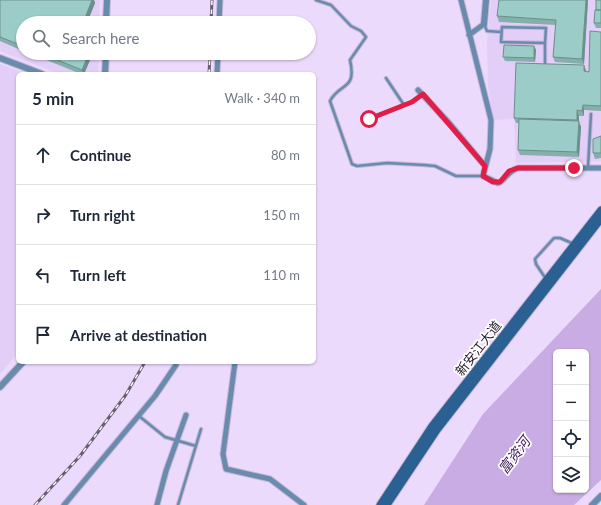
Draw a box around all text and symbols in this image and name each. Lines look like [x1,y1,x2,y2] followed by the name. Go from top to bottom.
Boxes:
[16,16,316,60] search box
[30,27,52,49] icon: search
[62,29,139,47] text: Search here
[32,88,74,109] text: 5 min
[224,90,300,106] text: Walk · 340 m
[360,110,378,128] route start
[32,144,54,166] icon: ahead
[70,146,131,164] text: Continue
[271,147,300,163] text: 80 m
[565,159,583,177] route end
[32,204,54,226] icon: right
[70,206,135,224] text: Turn right
[263,207,300,223] text: 150 m
[32,264,54,286] icon: left
[70,266,126,284] text: Turn left
[263,267,300,283] text: 110 m
[452,317,504,379] street label: 新安江大道
[32,324,54,346] icon: arrive
[70,326,207,344] text: Arrive at destination
[553,349,589,493] map controls
[553,349,589,385] button: +
[553,385,589,421] button: −
[553,421,589,457] button: locate
[495,431,535,477] water label: 富资河
[553,457,589,493] button: layers

